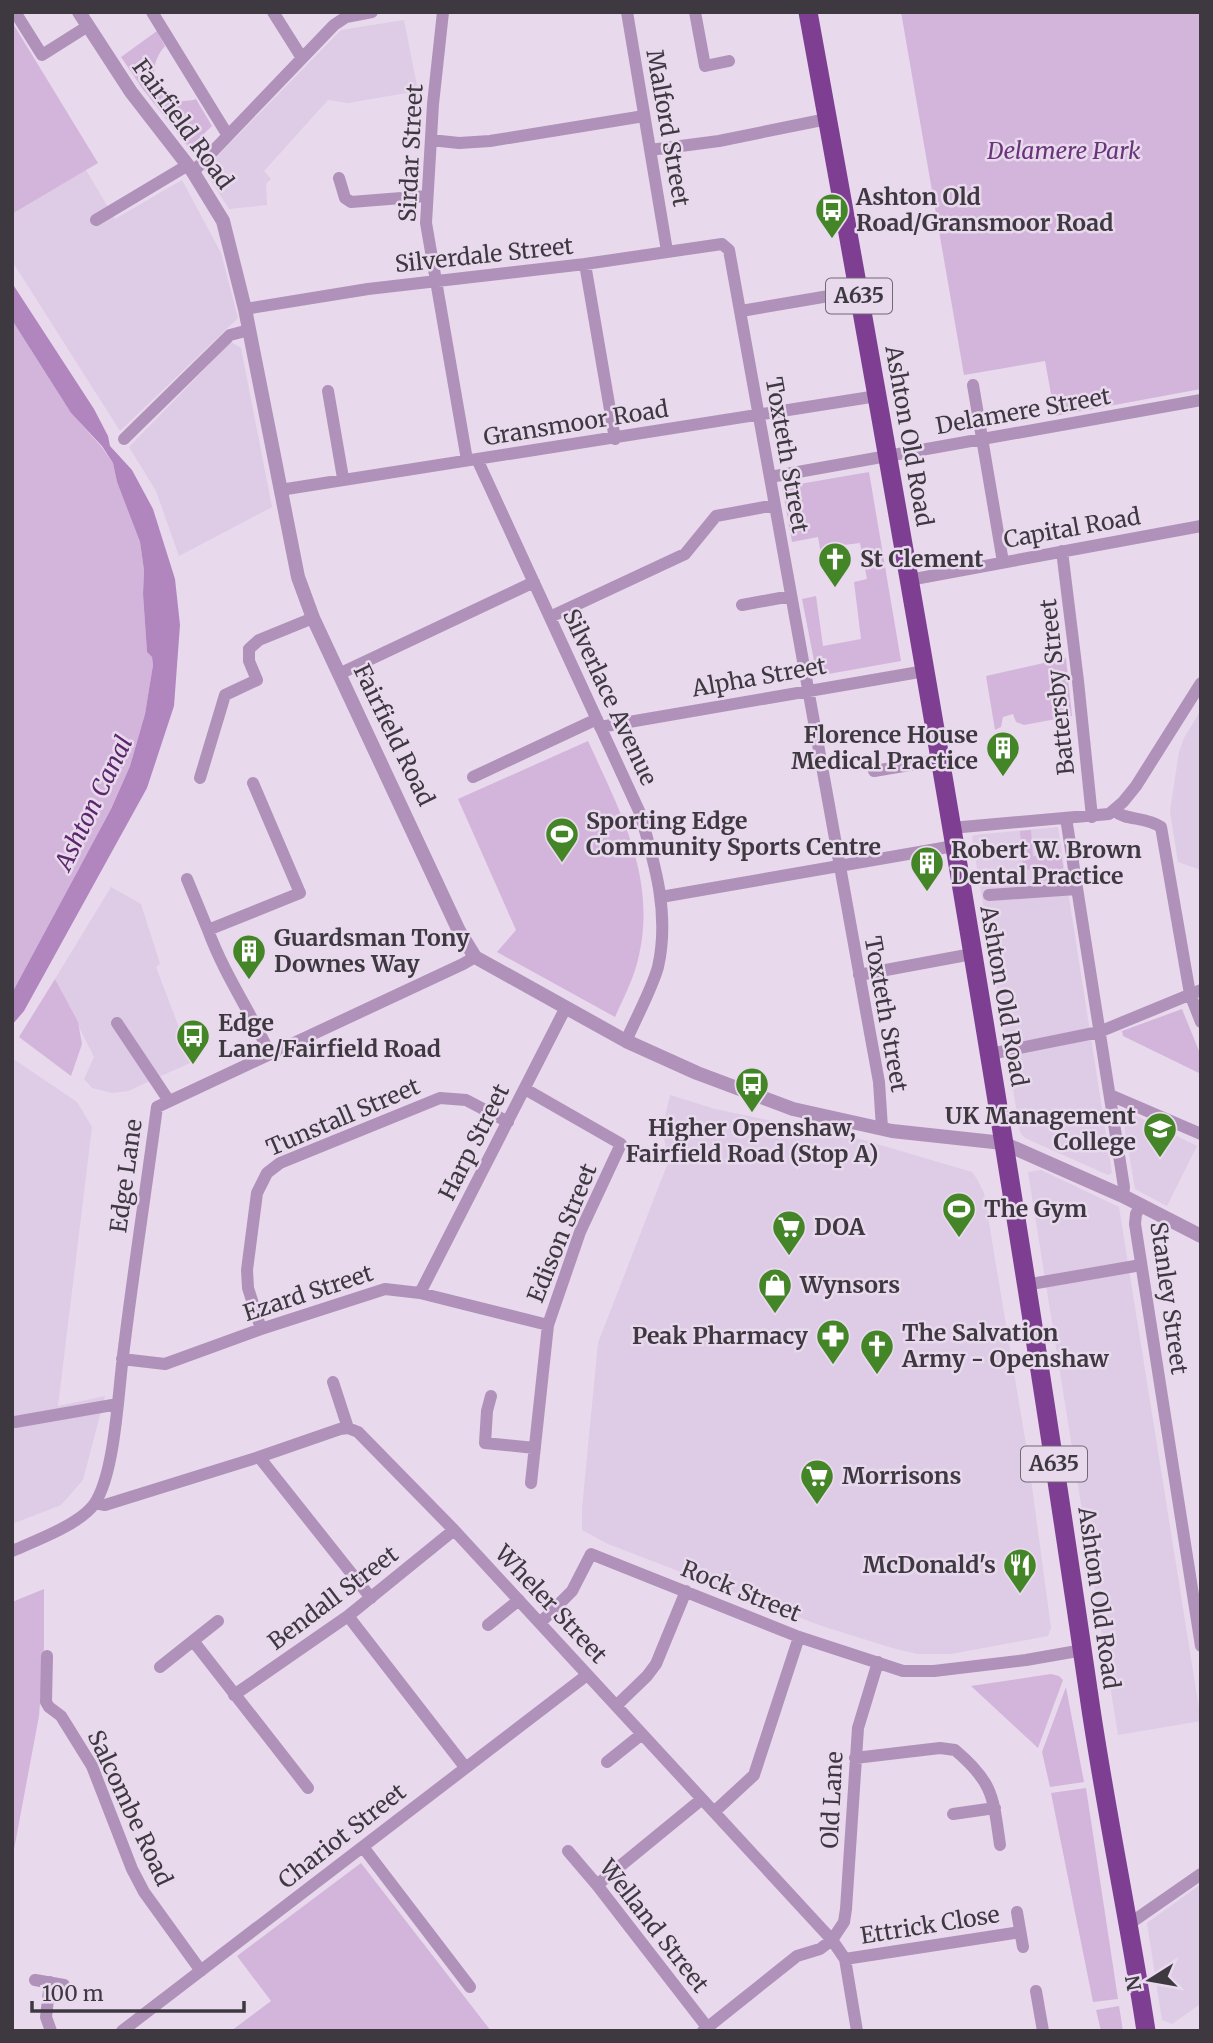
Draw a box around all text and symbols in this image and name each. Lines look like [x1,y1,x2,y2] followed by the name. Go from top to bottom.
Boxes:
[640,47,697,209] street label: Malford Street
[126,53,240,195] street label: Fairfield Road
[392,83,429,223] street label: Sirdar Street
[986,136,1141,165] park label: Delamere Park
[855,182,1113,237] place label: Ashton Old Road/Gransmoor Road
[813,191,851,240] bus stop icon: Ashton Old Road/Gransmoor Road
[393,231,574,278] street label: Silverdale Street
[826,278,892,314] road number: A635
[879,342,940,529] street label: Ashton Old Road
[760,375,815,535] street label: Toxteth Street
[933,381,1113,440] street label: Delamere Street
[481,394,671,451] street label: Gransmoor Road
[1001,501,1143,554] street label: Capital Road
[816,540,854,589] church icon: St Clement
[860,544,984,573] place label: St Clement
[1033,597,1080,777] street label: Battersby Street
[557,604,664,790] street label: Silverlace Avenue
[688,650,828,703] street label: Alpha Street
[348,659,441,810] street label: Fairfield Road
[791,720,978,775] place label: Florence House Medical Practice
[984,729,1022,778] building icon: Florence House Medical Practice
[47,731,139,877] water label: Ashton Canal
[586,806,881,861] place label: Sporting Edge Community Sports Centre
[543,815,581,864] sports icon: Sporting Edge Community Sports Centre
[951,835,1142,890] place label: Robert W. Brown Dental Practice
[908,844,946,893] building icon: Robert W. Brown Dental Practice
[974,902,1035,1089] street label: Ashton Old Road
[274,923,470,978] place label: Guardsman Tony Downes Way
[230,932,268,981] building icon: Guardsman Tony Downes Way
[859,934,914,1094] street label: Toxteth Street
[218,1008,441,1063] place label: Edge Lane/Fairfield Road
[174,1017,212,1066] bus stop icon: Edge Lane/Fairfield Road
[733,1065,771,1114] bus stop icon: Higher Openshaw, Fairfield Road (Stop A)
[262,1071,424,1162] street label: Tunstall Street
[432,1079,515,1205] street label: Harp Street
[945,1101,1136,1156] place label: UK Management College
[1141,1110,1179,1159] school or university icon: UK Management College
[626,1113,878,1168] place label: Higher Openshaw, Fairfield Road (Stop A)
[103,1117,148,1235] street label: Edge Lane
[520,1159,603,1307] street label: Edison Street
[940,1190,978,1239] sports icon: The Gym
[984,1194,1087,1223] place label: The Gym
[770,1208,808,1257] supermarket icon: DOA
[814,1212,866,1241] place label: DOA
[1144,1220,1195,1376] street label: Stanley Street
[239,1258,376,1327] street label: Ezard Street
[756,1266,794,1315] shop icon: Wynsors
[799,1270,900,1299] place label: Wynsors
[814,1317,852,1366] pharmacy icon: Peak Pharmacy
[901,1318,1110,1373] place label: The Salvation Army - Openshaw
[632,1321,808,1350] place label: Peak Pharmacy
[858,1327,896,1376] church icon: The Salvation Army - Openshaw
[1021,1446,1087,1482] road number: A635
[798,1457,836,1506] supermarket icon: Morrisons
[842,1461,962,1490] place label: Morrisons
[1072,1504,1127,1691] street label: Ashton Old Road
[489,1538,614,1669] street label: Wheler Street
[262,1539,403,1656] street label: Bendall Street
[1001,1546,1039,1595] restaurant icon: McDonald's
[863,1550,996,1579] place label: McDonald's
[677,1553,806,1628] street label: Rock Street
[82,1725,179,1890] street label: Salcombe Road
[814,1751,849,1849] street label: Old Lane
[272,1777,411,1894] street label: Chariot Street
[593,1853,715,1998] street label: Welland Street
[858,1899,1002,1950] street label: Ettrick Close
[1115,1945,1185,2015] north arrow
[32,1969,243,2013] scale bar
[1120,1974,1147,1993] text: N
[42,1980,104,2007] text: 100 m

